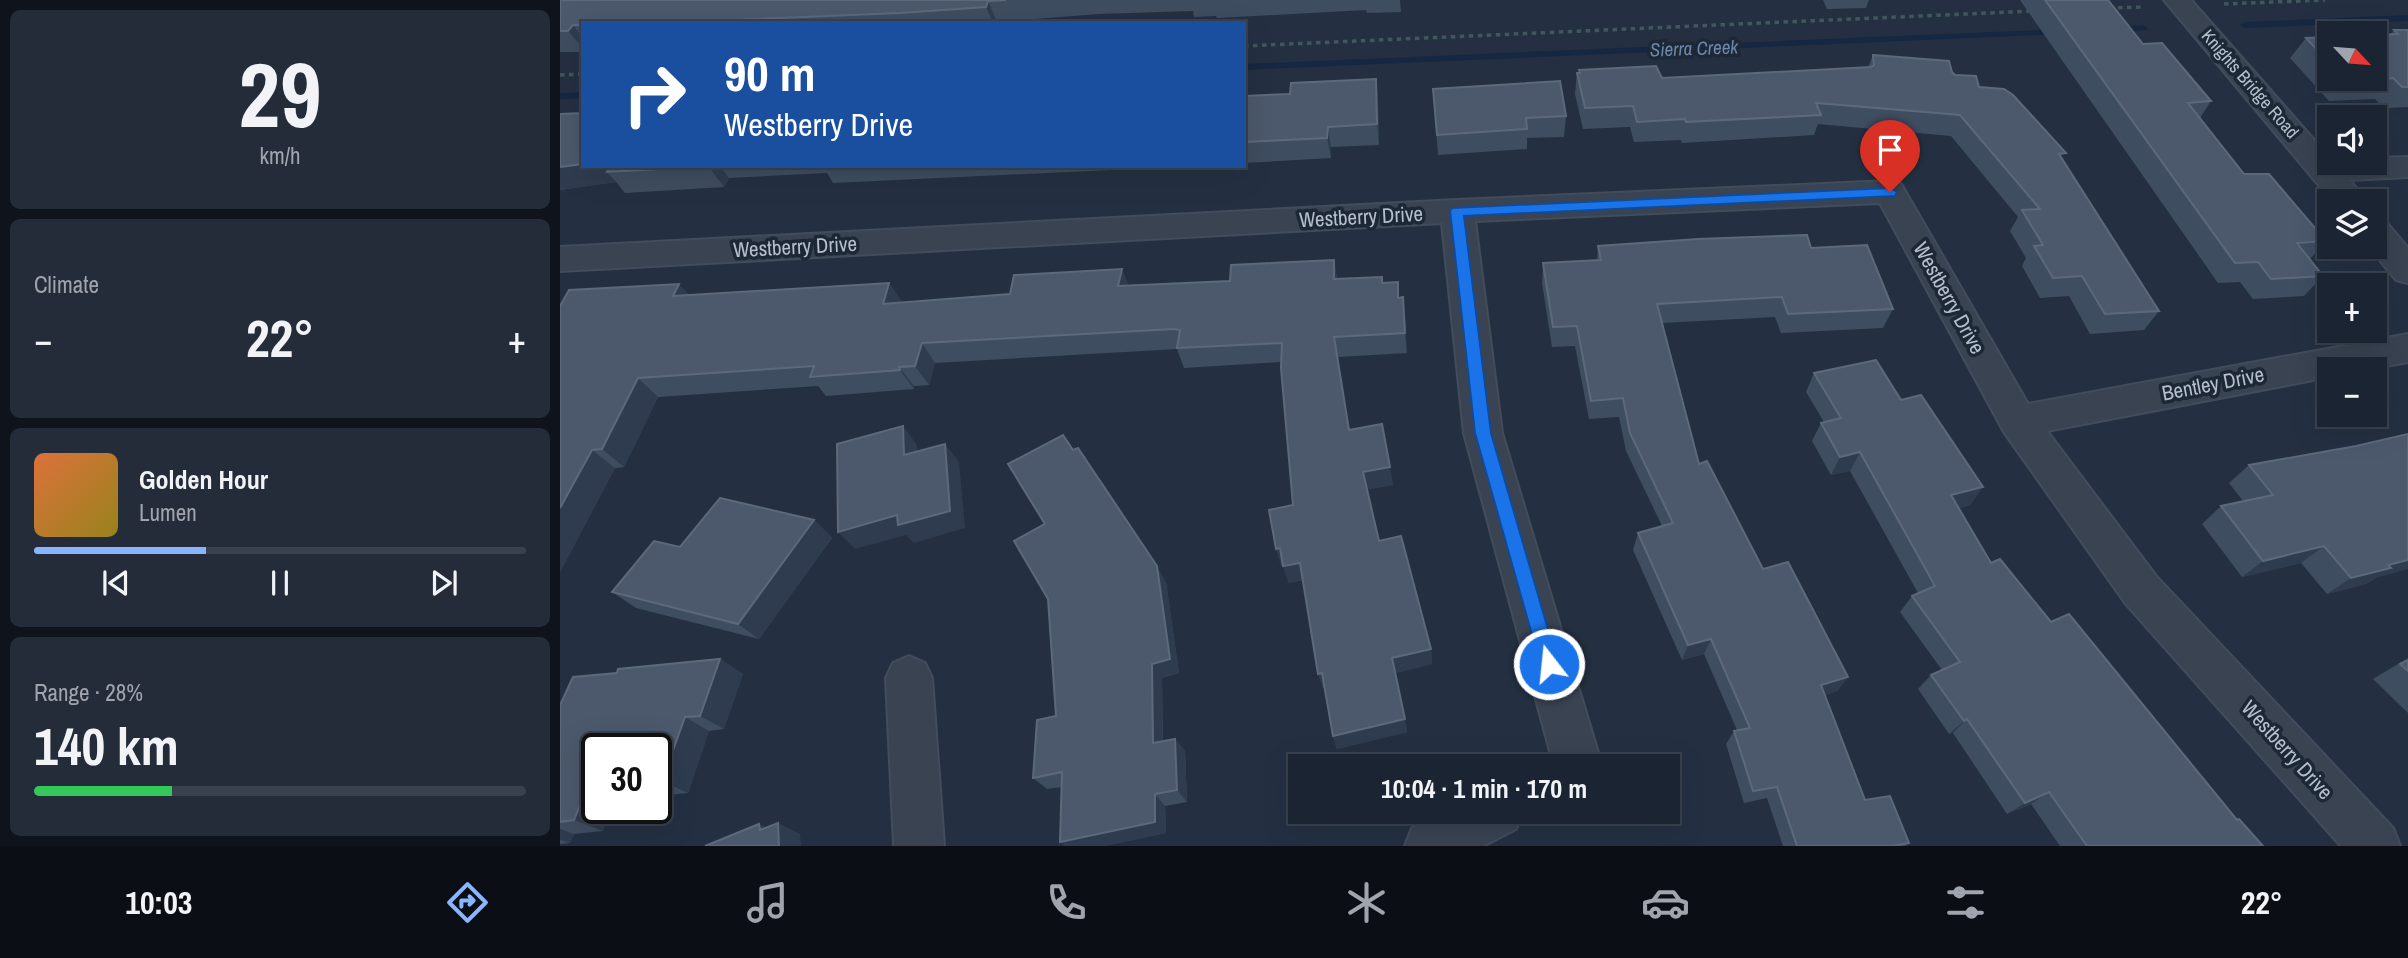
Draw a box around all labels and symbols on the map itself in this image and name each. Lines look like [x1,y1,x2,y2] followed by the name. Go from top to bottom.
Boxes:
[2317,21,2387,91] north arrow
[2196,24,2305,144] street label: Knights Bridge Road
[1649,33,1740,63] water label: Sierra Creek
[1860,120,1920,192] pin
[1298,199,1424,234] street label: Westberry Drive
[732,229,858,264] street label: Westberry Drive
[1907,236,1992,359] street label: Westberry Drive
[2159,359,2266,408] street label: Bentley Drive
[1512,627,1586,701] position arrow
[2235,694,2340,805] street label: Westberry Drive
[581,733,672,824] speed limit sign: 30

